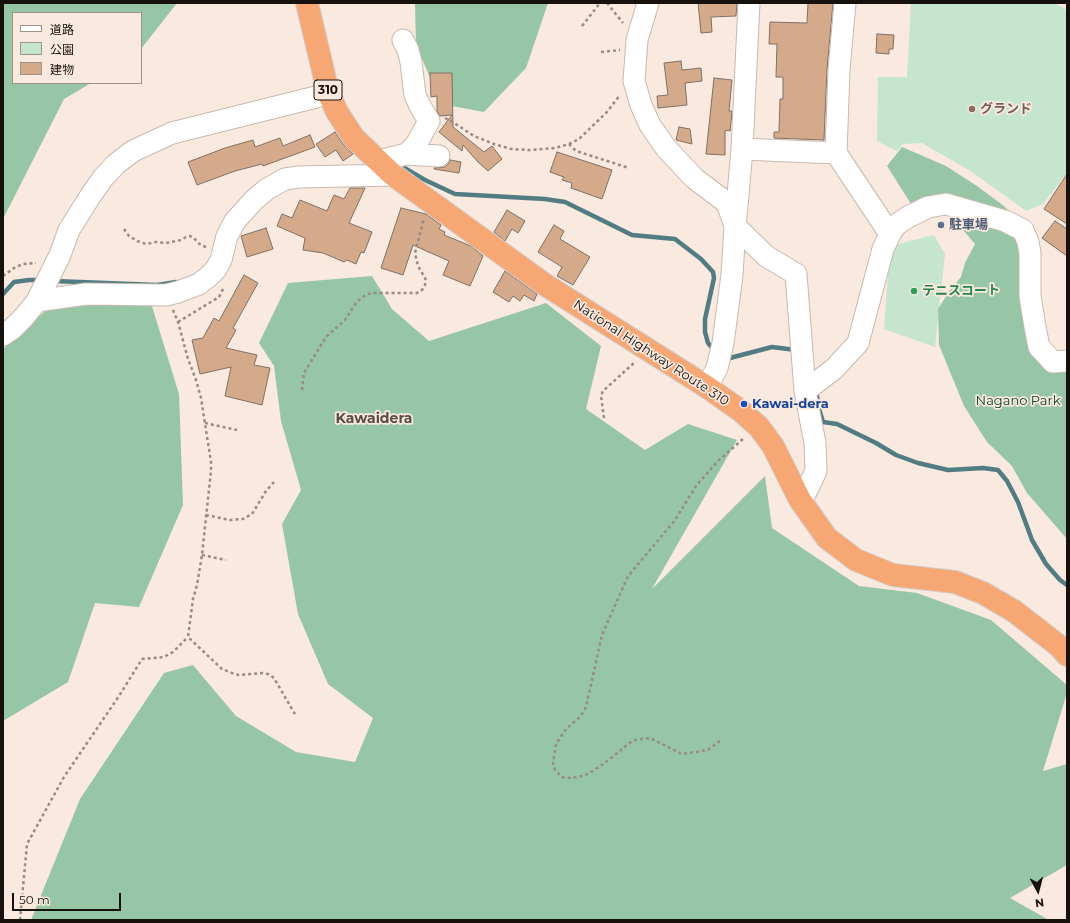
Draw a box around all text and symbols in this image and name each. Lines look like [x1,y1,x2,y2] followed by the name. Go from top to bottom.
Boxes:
[12,12,142,84] legend
[50,22,74,37] text: 道路
[50,42,74,57] text: 公園
[50,62,74,77] text: 建物
[314,80,342,100] road number: 310
[980,101,1032,117] place label: グランド
[967,104,977,114] marker: グランド
[949,217,988,233] place label: 駐車場
[936,220,946,230] marker: 駐車場
[922,283,1000,299] place label: テニスコート
[909,286,919,296] marker: テニスコート
[570,297,732,409] street label: National Highway Route 310
[976,393,1060,409] park label: Nagano Park
[752,396,829,412] place label: Kawai-dera
[739,399,749,409] marker: Kawai-dera
[335,411,413,427] district label: Kawaidera
[1018,871,1058,911] north arrow
[14,885,123,911] scale bar
[19,892,50,907] text: 50 m
[1034,895,1045,910] text: N

